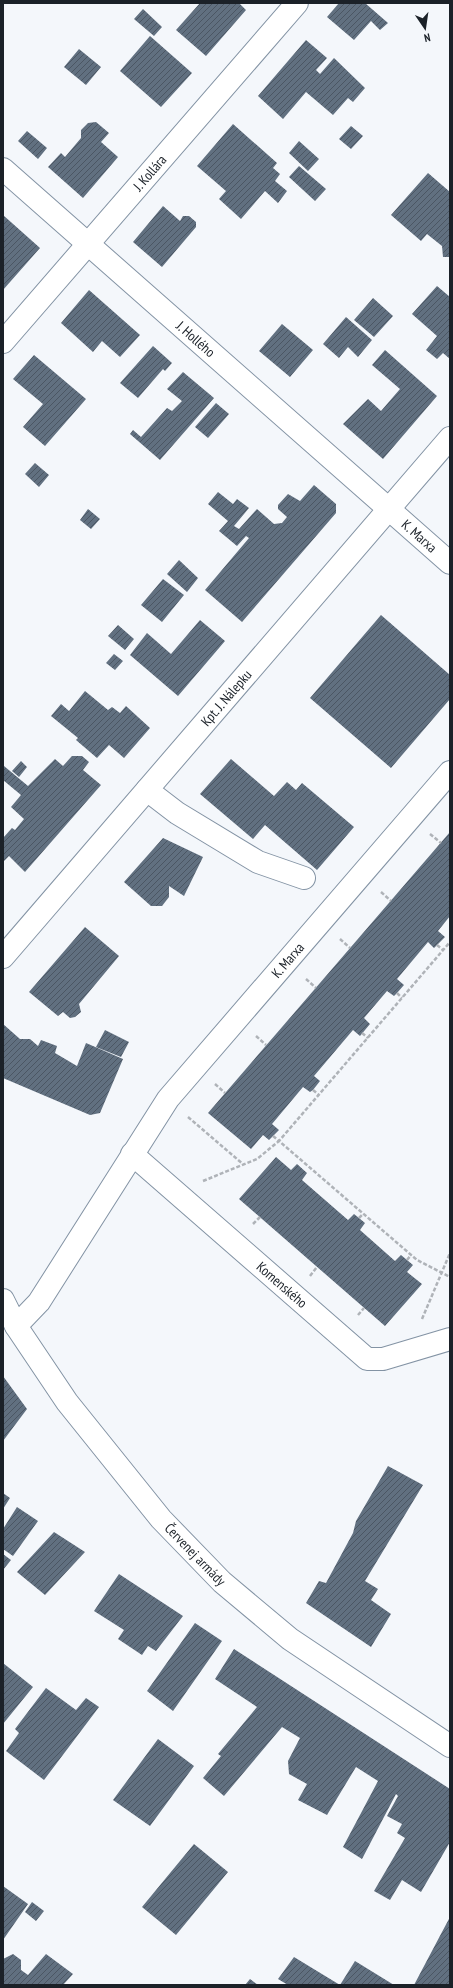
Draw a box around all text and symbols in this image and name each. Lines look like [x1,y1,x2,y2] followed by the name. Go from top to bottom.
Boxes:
[405,8,445,48] north arrow
[423,30,432,45] text: N
[129,151,170,195] street label: J. Kollára
[172,316,219,361] street label: J. Hollého
[398,516,441,556] street label: K. Marxa
[197,666,255,730] street label: Kpt. J. Nálepku
[267,939,308,982] street label: K. Marxa
[253,1258,311,1312] street label: Komenského
[161,1519,230,1590] street label: Červenej armády

